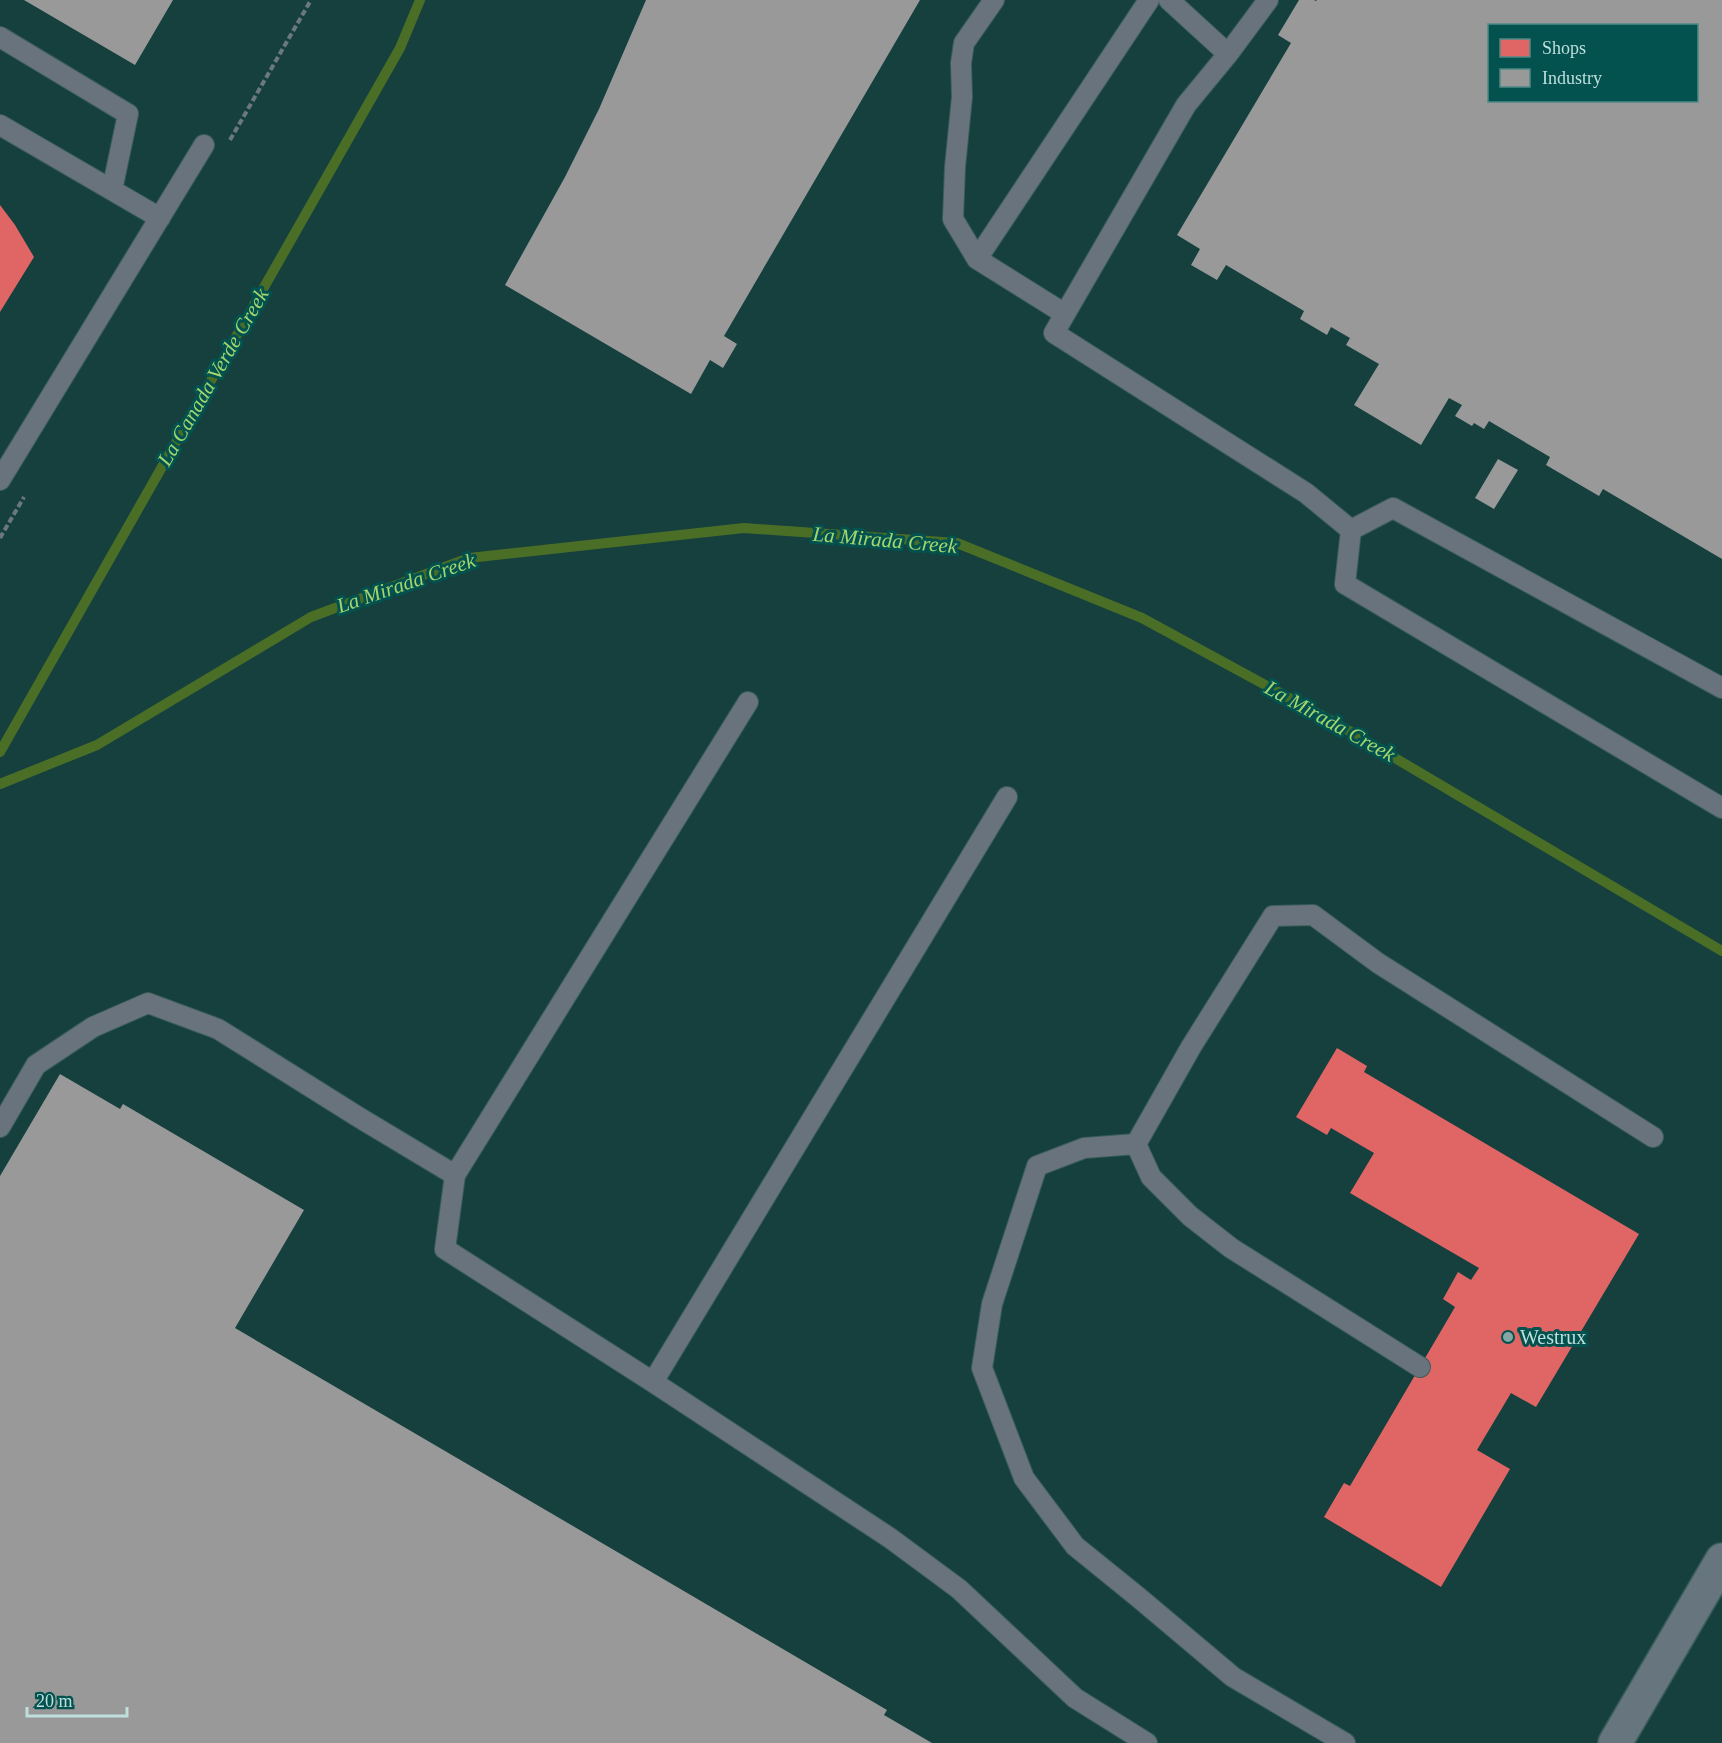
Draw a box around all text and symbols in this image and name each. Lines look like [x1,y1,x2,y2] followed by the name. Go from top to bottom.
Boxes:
[1488,24,1698,102] legend
[1542,38,1586,58] text: Shops
[1542,68,1602,88] text: Industry
[152,283,274,471] water label: La Canada Verde Creek
[811,522,959,558] water label: La Mirada Creek
[333,548,479,618] water label: La Mirada Creek
[1260,675,1400,767] water label: La Mirada Creek
[1520,1326,1586,1348] place label: Westrux
[1501,1330,1515,1344] marker: Westrux
[27,1680,128,1718] scale bar
[36,1691,73,1711] text: 20 m

